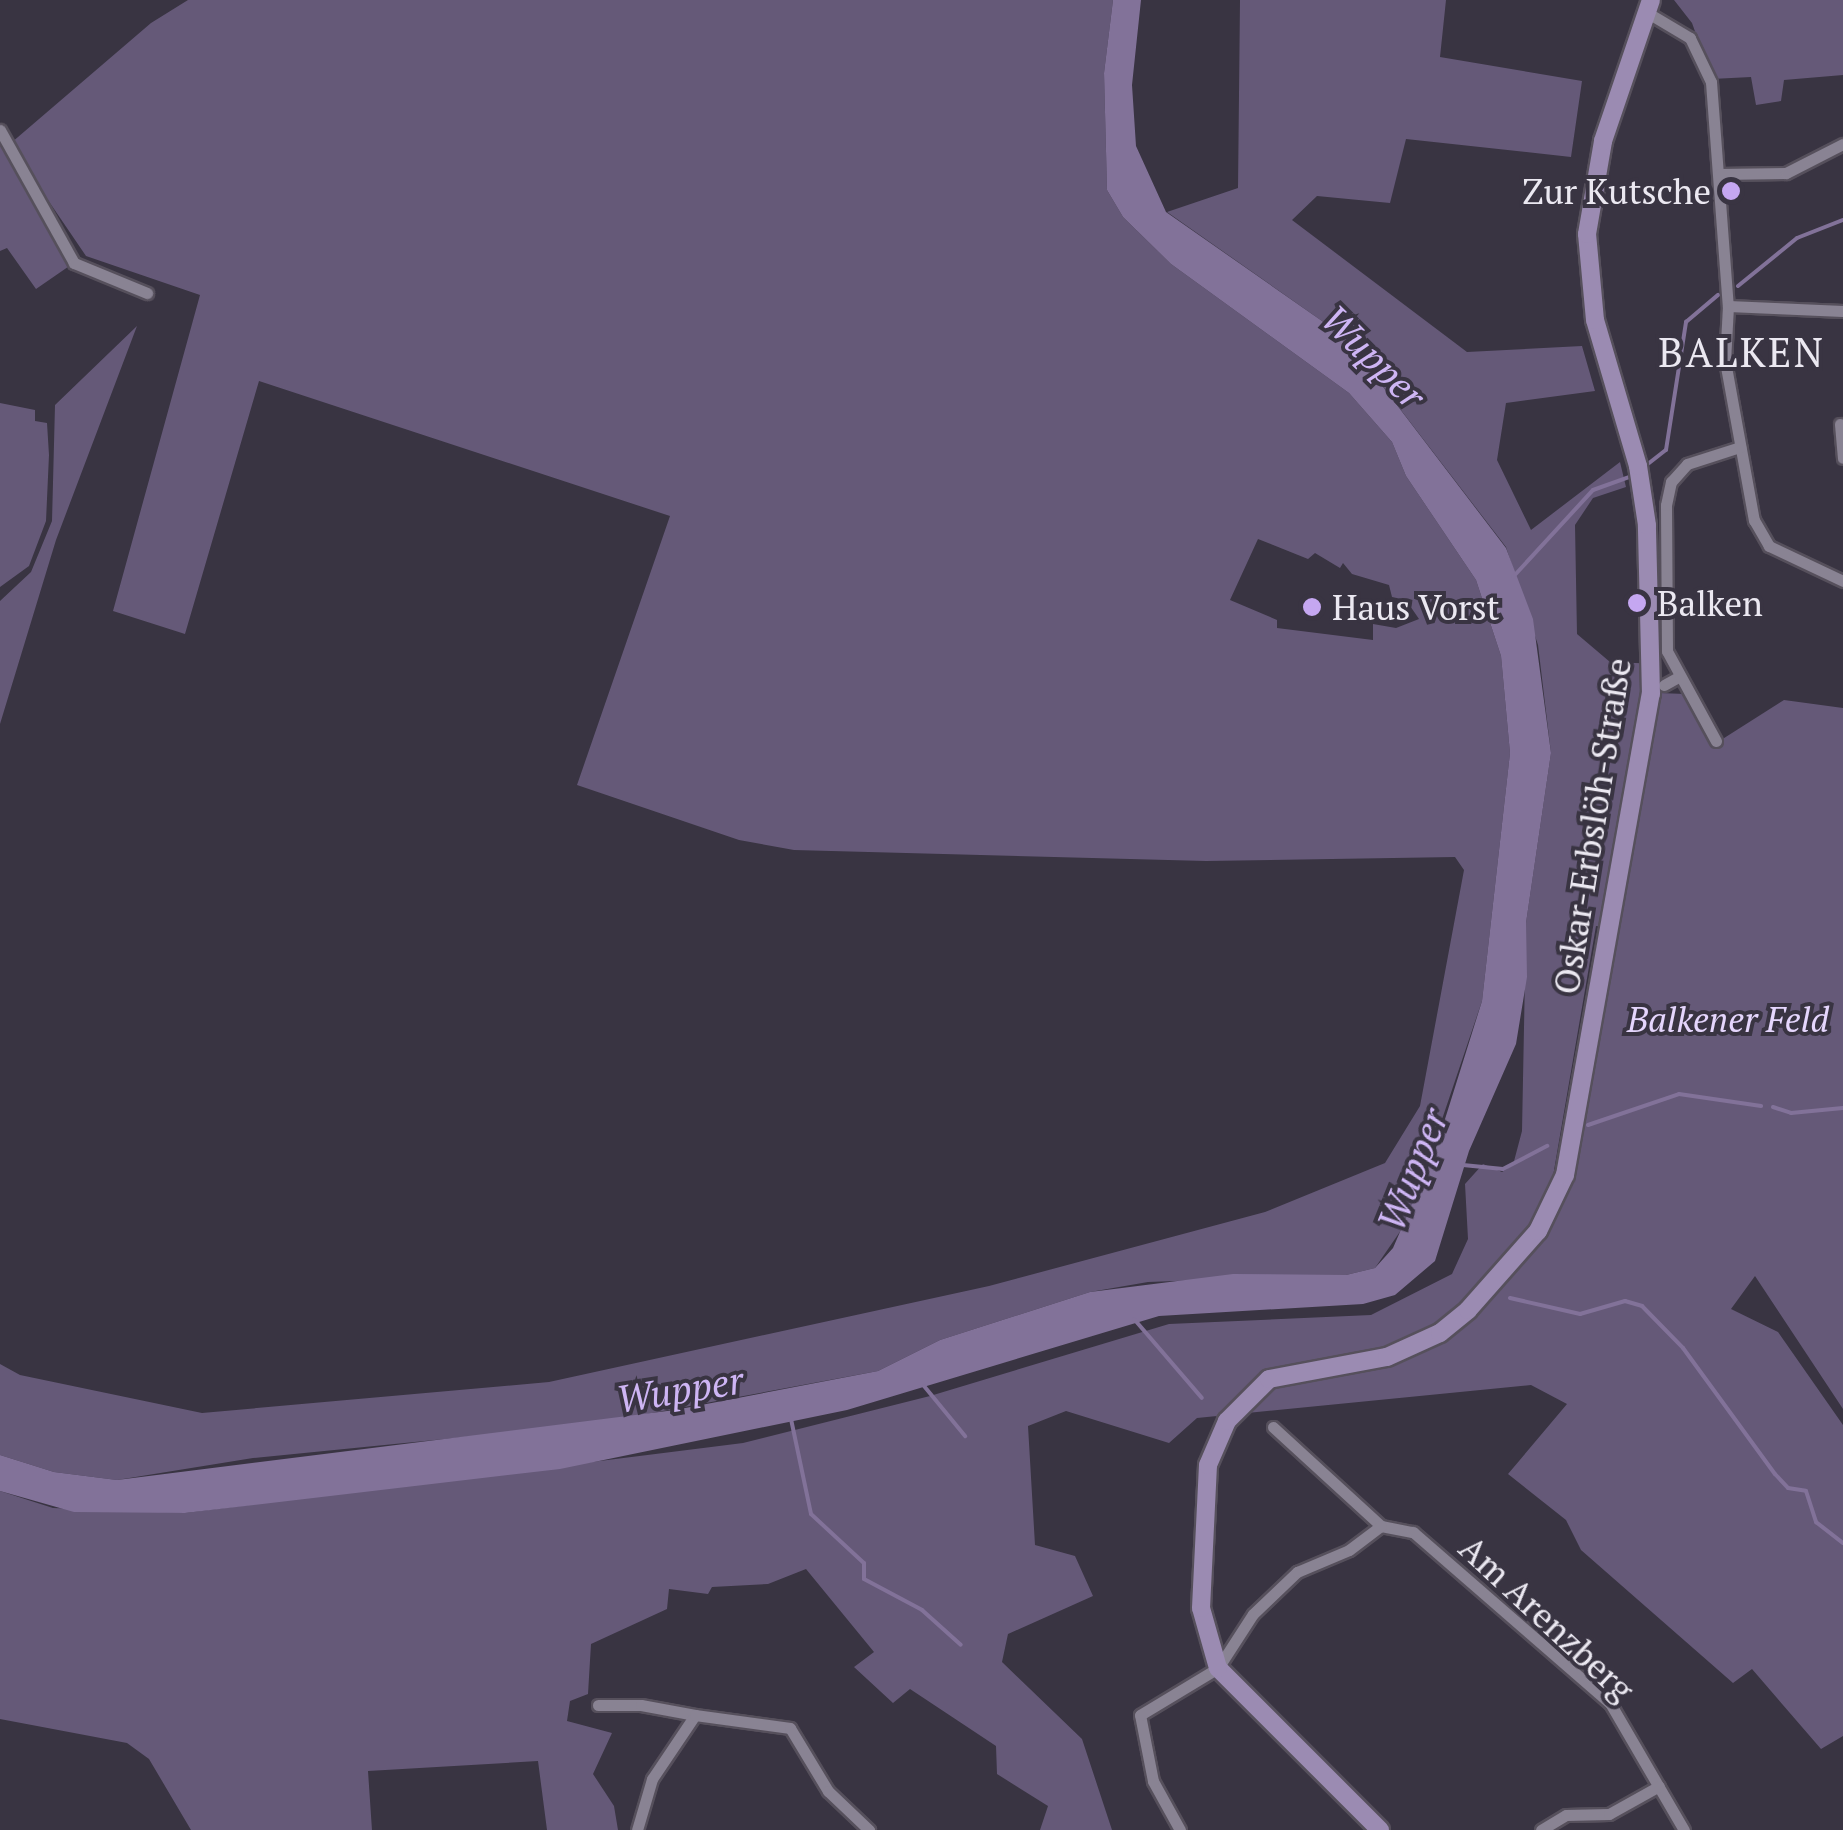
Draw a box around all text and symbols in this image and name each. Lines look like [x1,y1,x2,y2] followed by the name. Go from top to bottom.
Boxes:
[1522,170,1711,212] place label: Zur Kutsche
[1720,180,1742,202] marker: Zur Kutsche
[1312,296,1434,418] water label: Wupper
[1658,328,1826,376] district label: BALKEN
[1657,582,1763,624] place label: Balken
[1332,586,1501,628] place label: Haus Vorst
[1626,592,1648,614] marker: Balken
[1301,596,1323,618] marker: Haus Vorst
[1545,655,1639,997] street label: Oskar-Erbslöh-Straße
[1627,998,1829,1040] park label: Balkener Feld
[1368,1102,1458,1238] water label: Wupper
[613,1357,747,1423] water label: Wupper
[1451,1526,1643,1710] street label: Am Arenzberg

